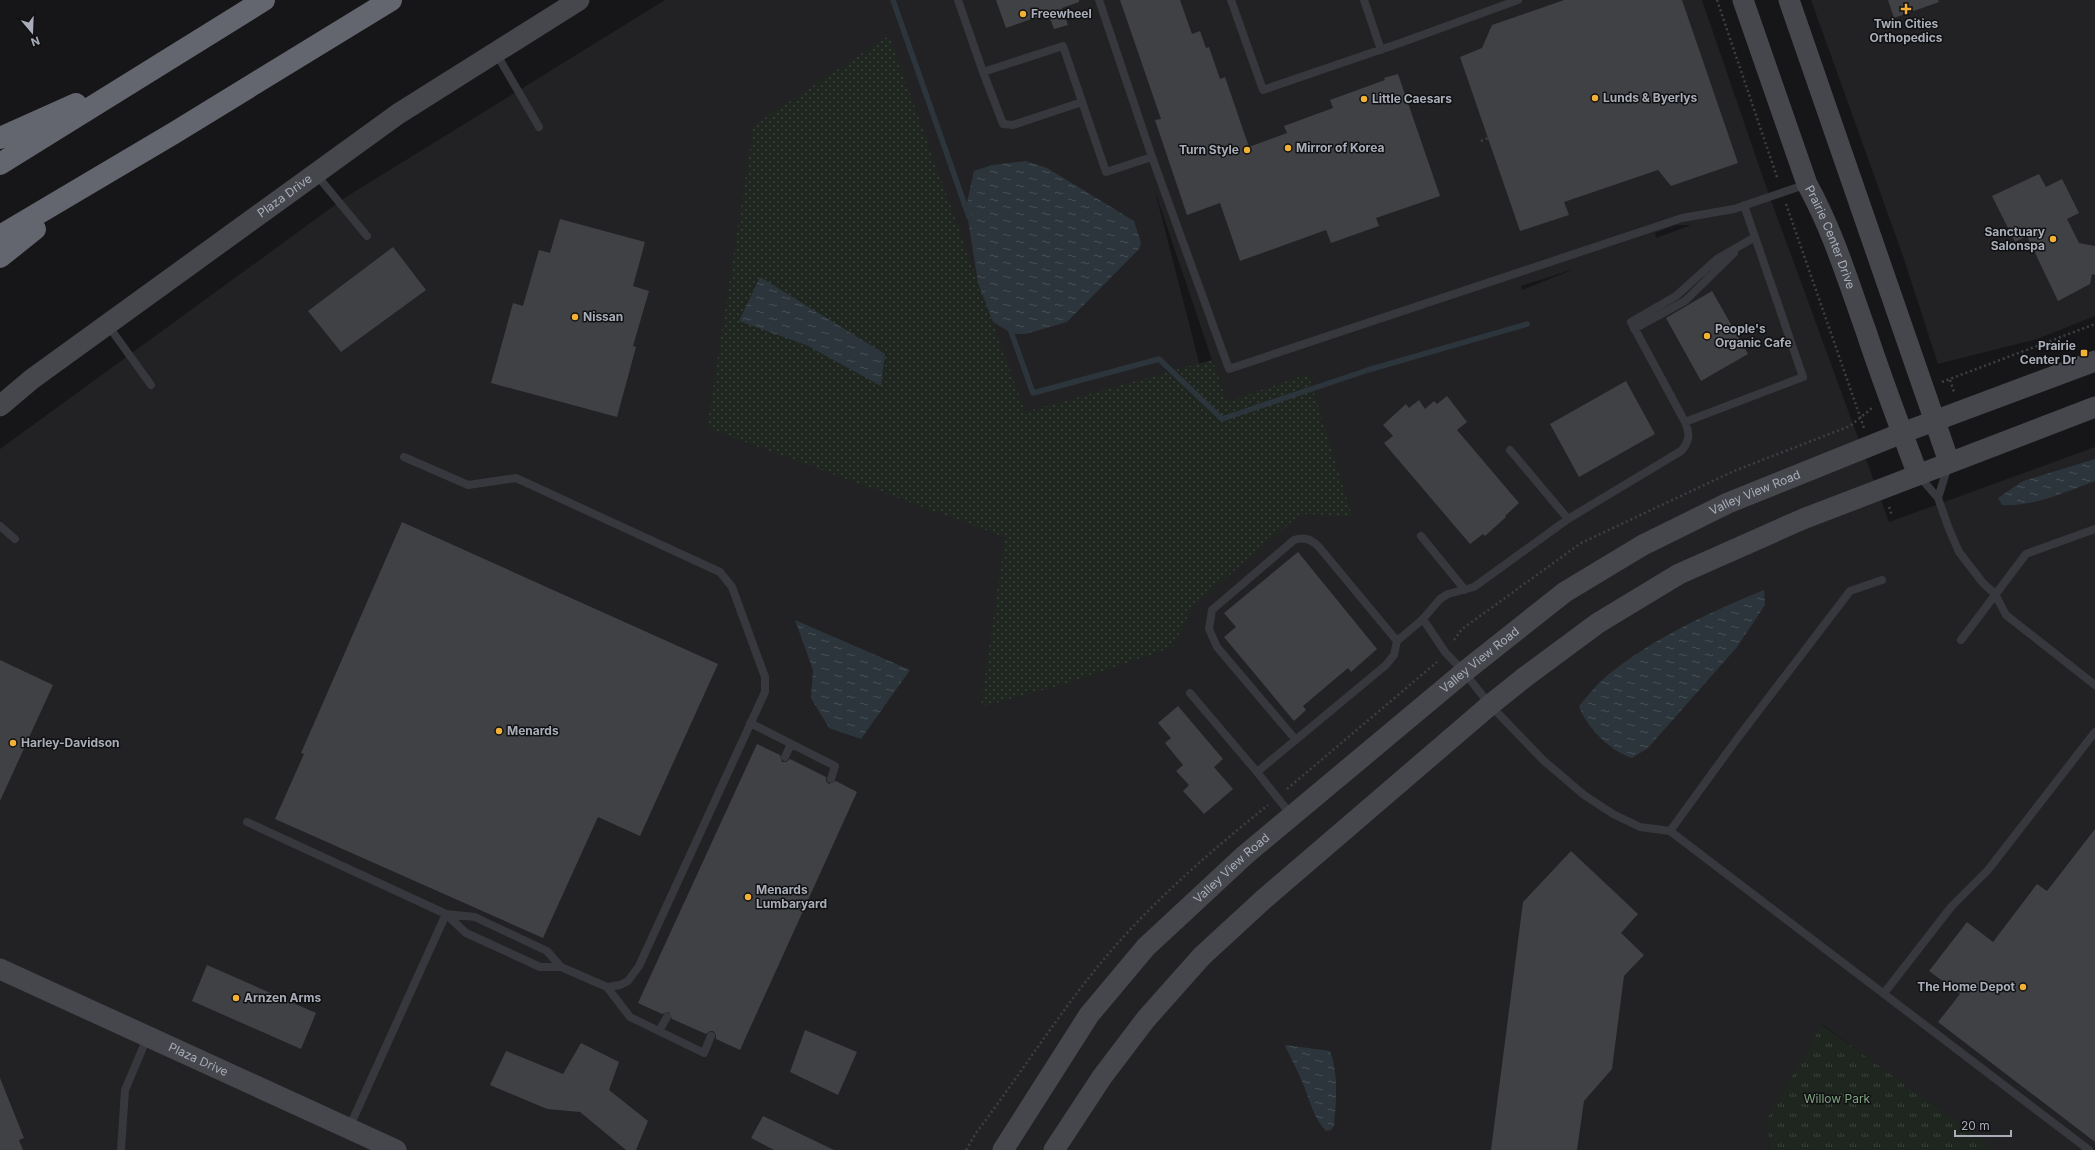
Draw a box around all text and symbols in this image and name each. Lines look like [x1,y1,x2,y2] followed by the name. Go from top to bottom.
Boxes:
[1900,3,1912,15] marker: Twin Cities Orthopedics
[1031,6,1092,21] place label: Freewheel
[1018,9,1028,19] marker: Freewheel
[12,12,52,52] north arrow
[1870,16,1943,45] place label: Twin Cities Orthopedics
[29,33,42,49] text: N
[1603,90,1698,105] place label: Lunds & Byerlys
[1372,91,1452,106] place label: Little Caesars
[1590,93,1600,103] marker: Lunds & Byerlys
[1359,94,1369,104] marker: Little Caesars
[1296,140,1384,155] place label: Mirror of Korea
[1179,142,1239,157] place label: Turn Style
[1283,143,1293,153] marker: Mirror of Korea
[1242,145,1252,155] marker: Turn Style
[254,171,315,220] street label: Plaza Drive
[1802,182,1859,291] street label: Prairie Center Drive
[1985,224,2046,253] place label: Sanctuary Salonspa
[2048,234,2058,244] marker: Sanctuary Salonspa
[583,309,623,324] place label: Nissan
[570,312,580,322] marker: Nissan
[1715,321,1792,350] place label: People's Organic Cafe
[1702,331,1712,341] marker: People's Organic Cafe
[2020,338,2076,367] place label: Prairie Center Dr
[2079,348,2089,358] marker: Prairie Center Dr
[1707,467,1803,518] street label: Valley View Road
[1437,623,1522,696] street label: Valley View Road
[507,723,559,738] place label: Menards
[494,726,504,736] marker: Menards
[21,735,120,750] place label: Harley-Davidson
[8,738,18,748] marker: Harley-Davidson
[1190,830,1272,906] street label: Valley View Road
[756,882,827,911] place label: Menards Lumbaryard
[743,892,753,902] marker: Menards Lumbaryard
[1917,979,2016,994] place label: The Home Depot
[2018,982,2028,992] marker: The Home Depot
[244,990,321,1005] place label: Arnzen Arms
[231,993,241,1003] marker: Arnzen Arms
[166,1039,231,1079] street label: Plaza Drive
[1804,1091,1871,1106] park label: Willow Park
[1955,1112,2011,1138] scale bar
[1961,1118,1990,1133] text: 20 m

